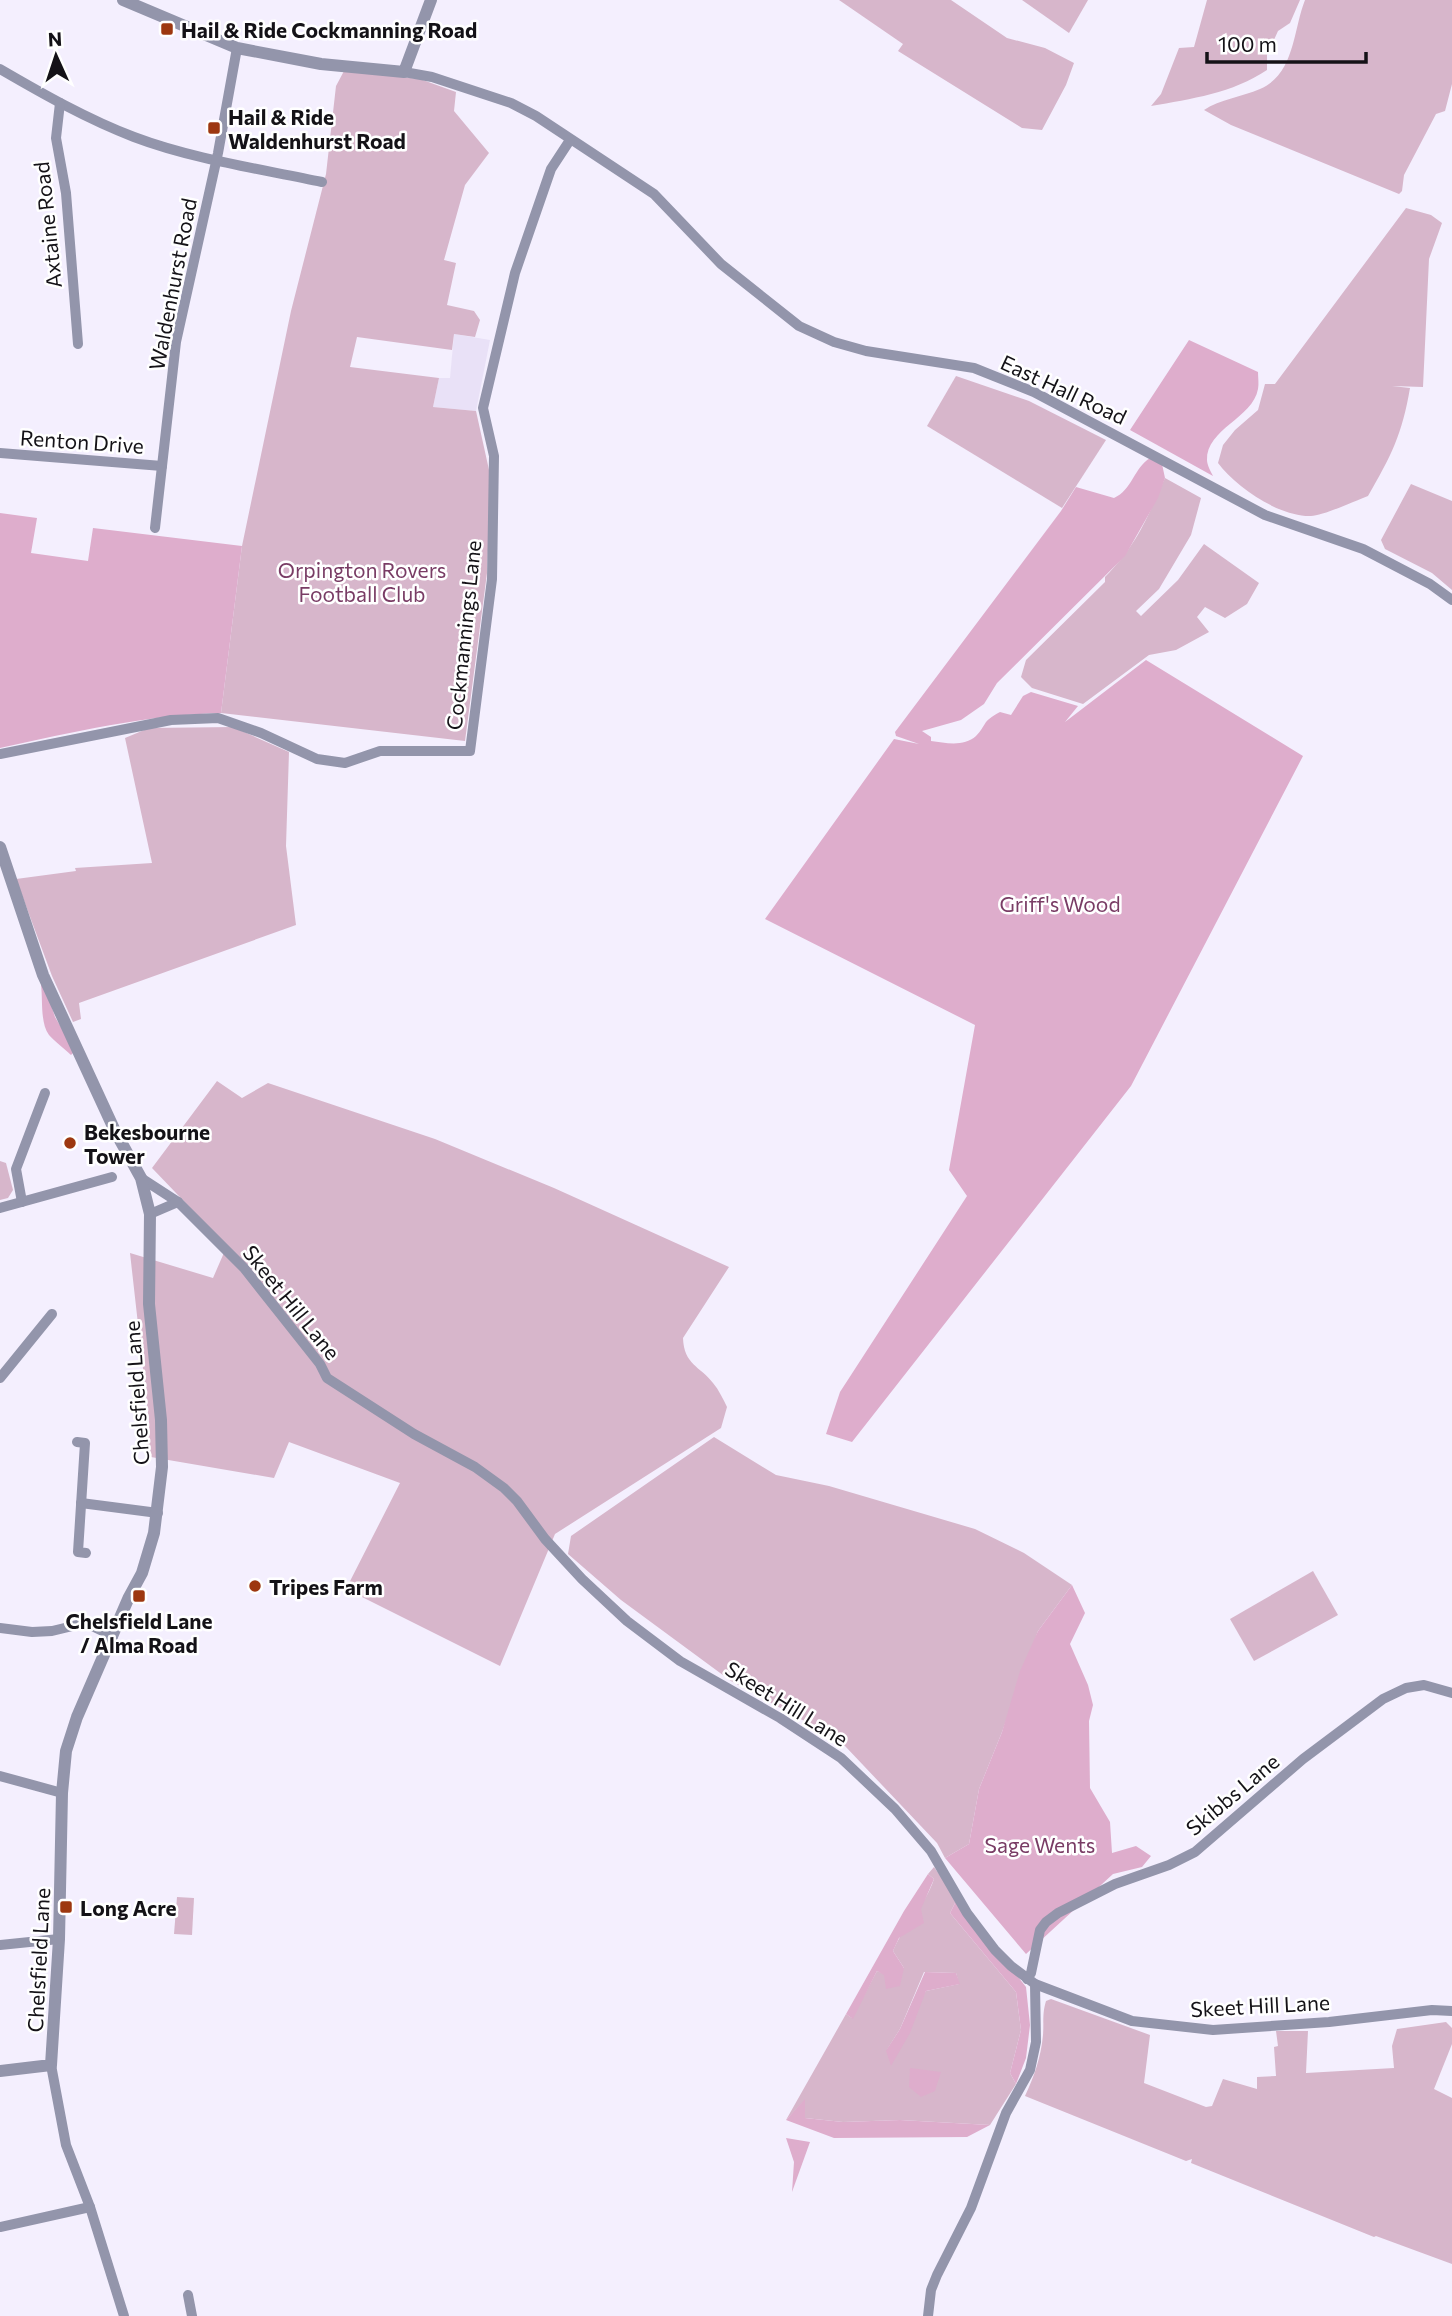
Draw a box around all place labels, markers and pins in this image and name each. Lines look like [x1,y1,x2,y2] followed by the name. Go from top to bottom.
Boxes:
[181,17,477,42] place label: Hail & Ride Cockmanning Road
[159,21,175,37] marker: Hail & Ride Cockmanning Road
[228,104,406,153] place label: Hail & Ride Waldenhurst Road
[206,120,222,136] marker: Hail & Ride Waldenhurst Road
[84,1119,210,1168] place label: Bekesbourne Tower
[62,1135,78,1151] marker: Bekesbourne Tower
[269,1574,383,1599] place label: Tripes Farm
[247,1578,263,1594] marker: Tripes Farm
[131,1588,147,1604] marker: Chelsfield Lane / Alma Road
[66,1608,212,1657] place label: Chelsfield Lane / Alma Road
[80,1895,177,1920] place label: Long Acre
[58,1899,74,1915] marker: Long Acre

